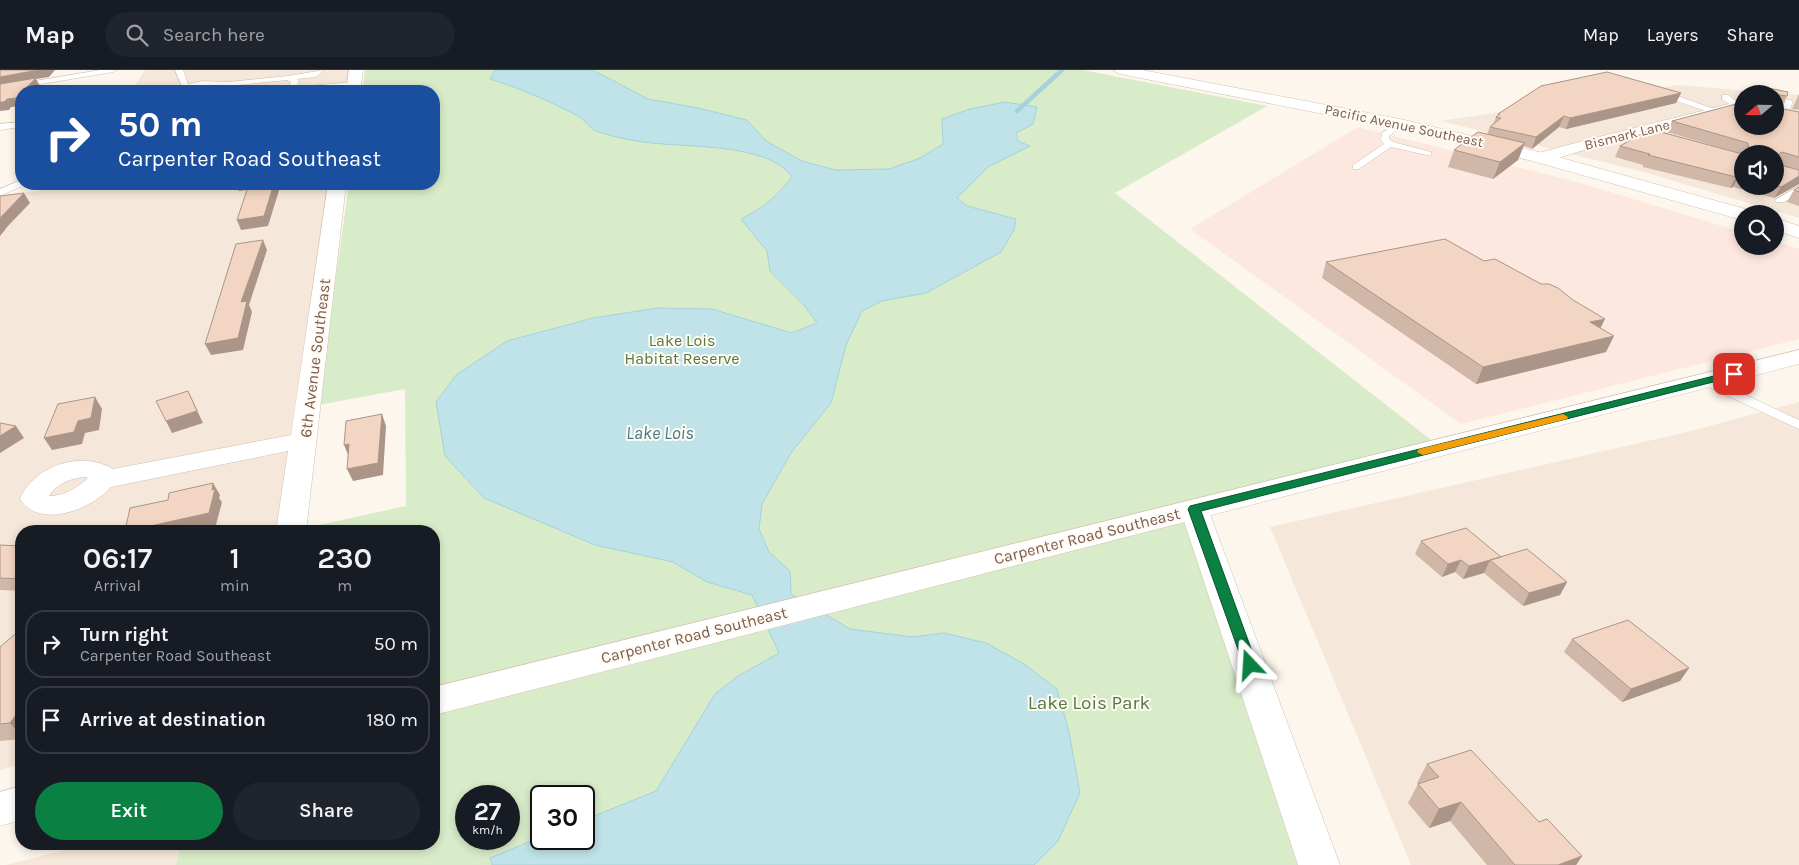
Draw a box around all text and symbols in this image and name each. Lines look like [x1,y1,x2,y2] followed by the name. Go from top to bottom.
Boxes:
[105,12,455,57] search box
[25,21,75,49] text: Map
[123,21,151,49] icon: search
[163,24,265,46] text: Search here
[1583,24,1619,46] text: Map
[1647,24,1699,46] text: Layers
[1727,24,1774,46] text: Share
[1734,85,1784,135] north arrow
[1734,85,1784,255] map controls
[1323,101,1485,151] street label: Pacific Avenue Southeast
[118,104,203,145] text: 50 m
[35,105,100,170] icon: right
[1583,116,1671,154] street label: Bismark Lane
[1734,145,1784,195] button: sound
[118,146,381,172] text: Carpenter Road Southeast
[1734,205,1784,255] button: search
[296,277,334,439] street label: 6th Avenue Southeast
[624,331,740,368] park label: Lake Lois Habitat Reserve
[1713,353,1755,395] pin
[1720,360,1748,388] icon: arrive
[626,422,694,444] water label: Lake Lois
[992,504,1182,568] street label: Carpenter Road Southeast
[83,540,152,576] text: 06:17
[230,540,240,576] text: 1
[317,540,372,576] text: 230
[94,576,141,595] text: Arrival
[220,576,249,595] text: min
[337,576,352,595] text: m
[599,603,789,667] street label: Carpenter Road Southeast
[80,624,169,646] text: Turn right
[37,630,65,658] icon: right
[374,633,418,655] text: 50 m
[1223,638,1275,690] position arrow
[80,646,271,665] text: Carpenter Road Southeast
[1028,692,1150,714] park label: Lake Lois Park
[37,706,65,734] icon: arrive
[80,709,266,731] text: Arrive at destination
[366,709,418,731] text: 180 m
[35,782,223,840] button: Exit
[233,782,420,840] button: Share
[530,785,595,850] speed limit sign: 30
[474,797,501,826] text: 27
[472,823,503,837] text: km/h

